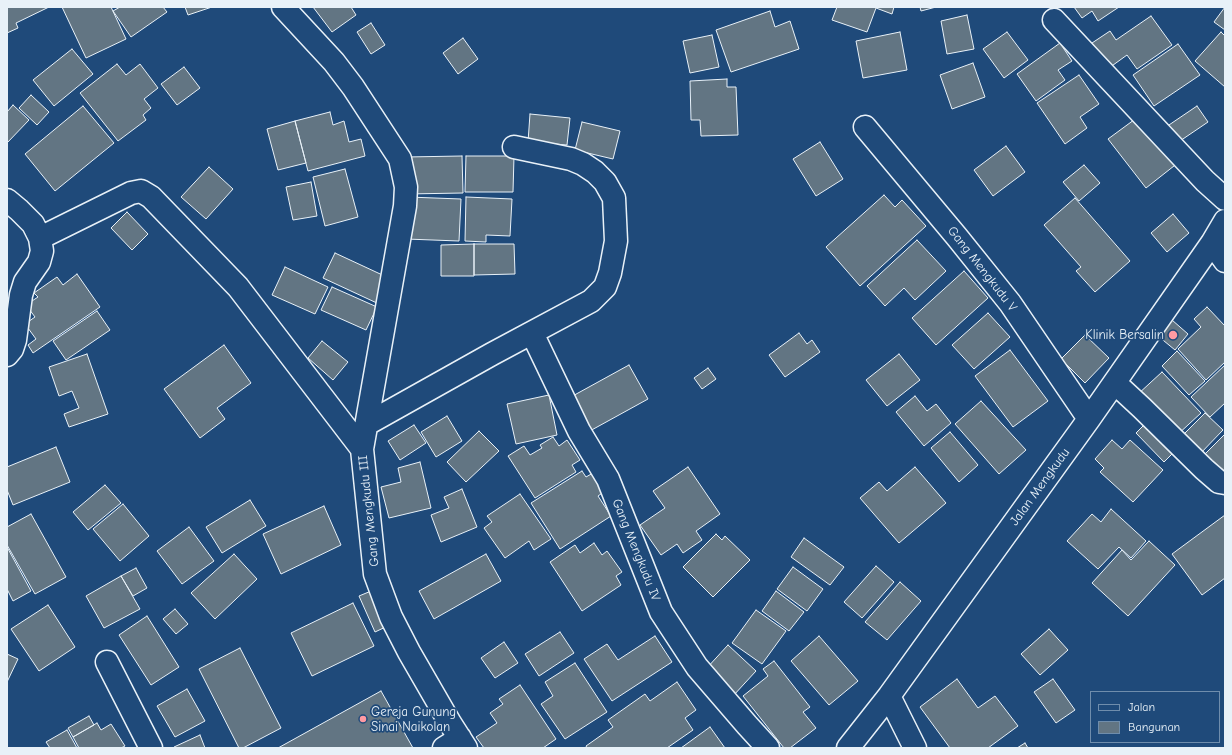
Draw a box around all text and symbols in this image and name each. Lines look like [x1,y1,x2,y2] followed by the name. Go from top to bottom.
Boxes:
[944,223,1020,315] street label: Gang Mengkudu V
[1085,327,1164,343] place label: Klinik Bersalin
[1167,329,1179,341] marker: Klinik Bersalin
[1007,445,1073,529] street label: Jalan Mengkudu
[355,454,383,568] street label: Gang Mengkudu III
[608,497,664,603] street label: Gang Mengkudu IV
[1090,691,1220,743] legend
[1128,700,1155,714] text: Jalan
[371,704,456,735] place label: Gereja Gunung Sinai Naikolan
[358,714,368,724] marker: Gereja Gunung Sinai Naikolan
[1128,720,1180,734] text: Bangunan

